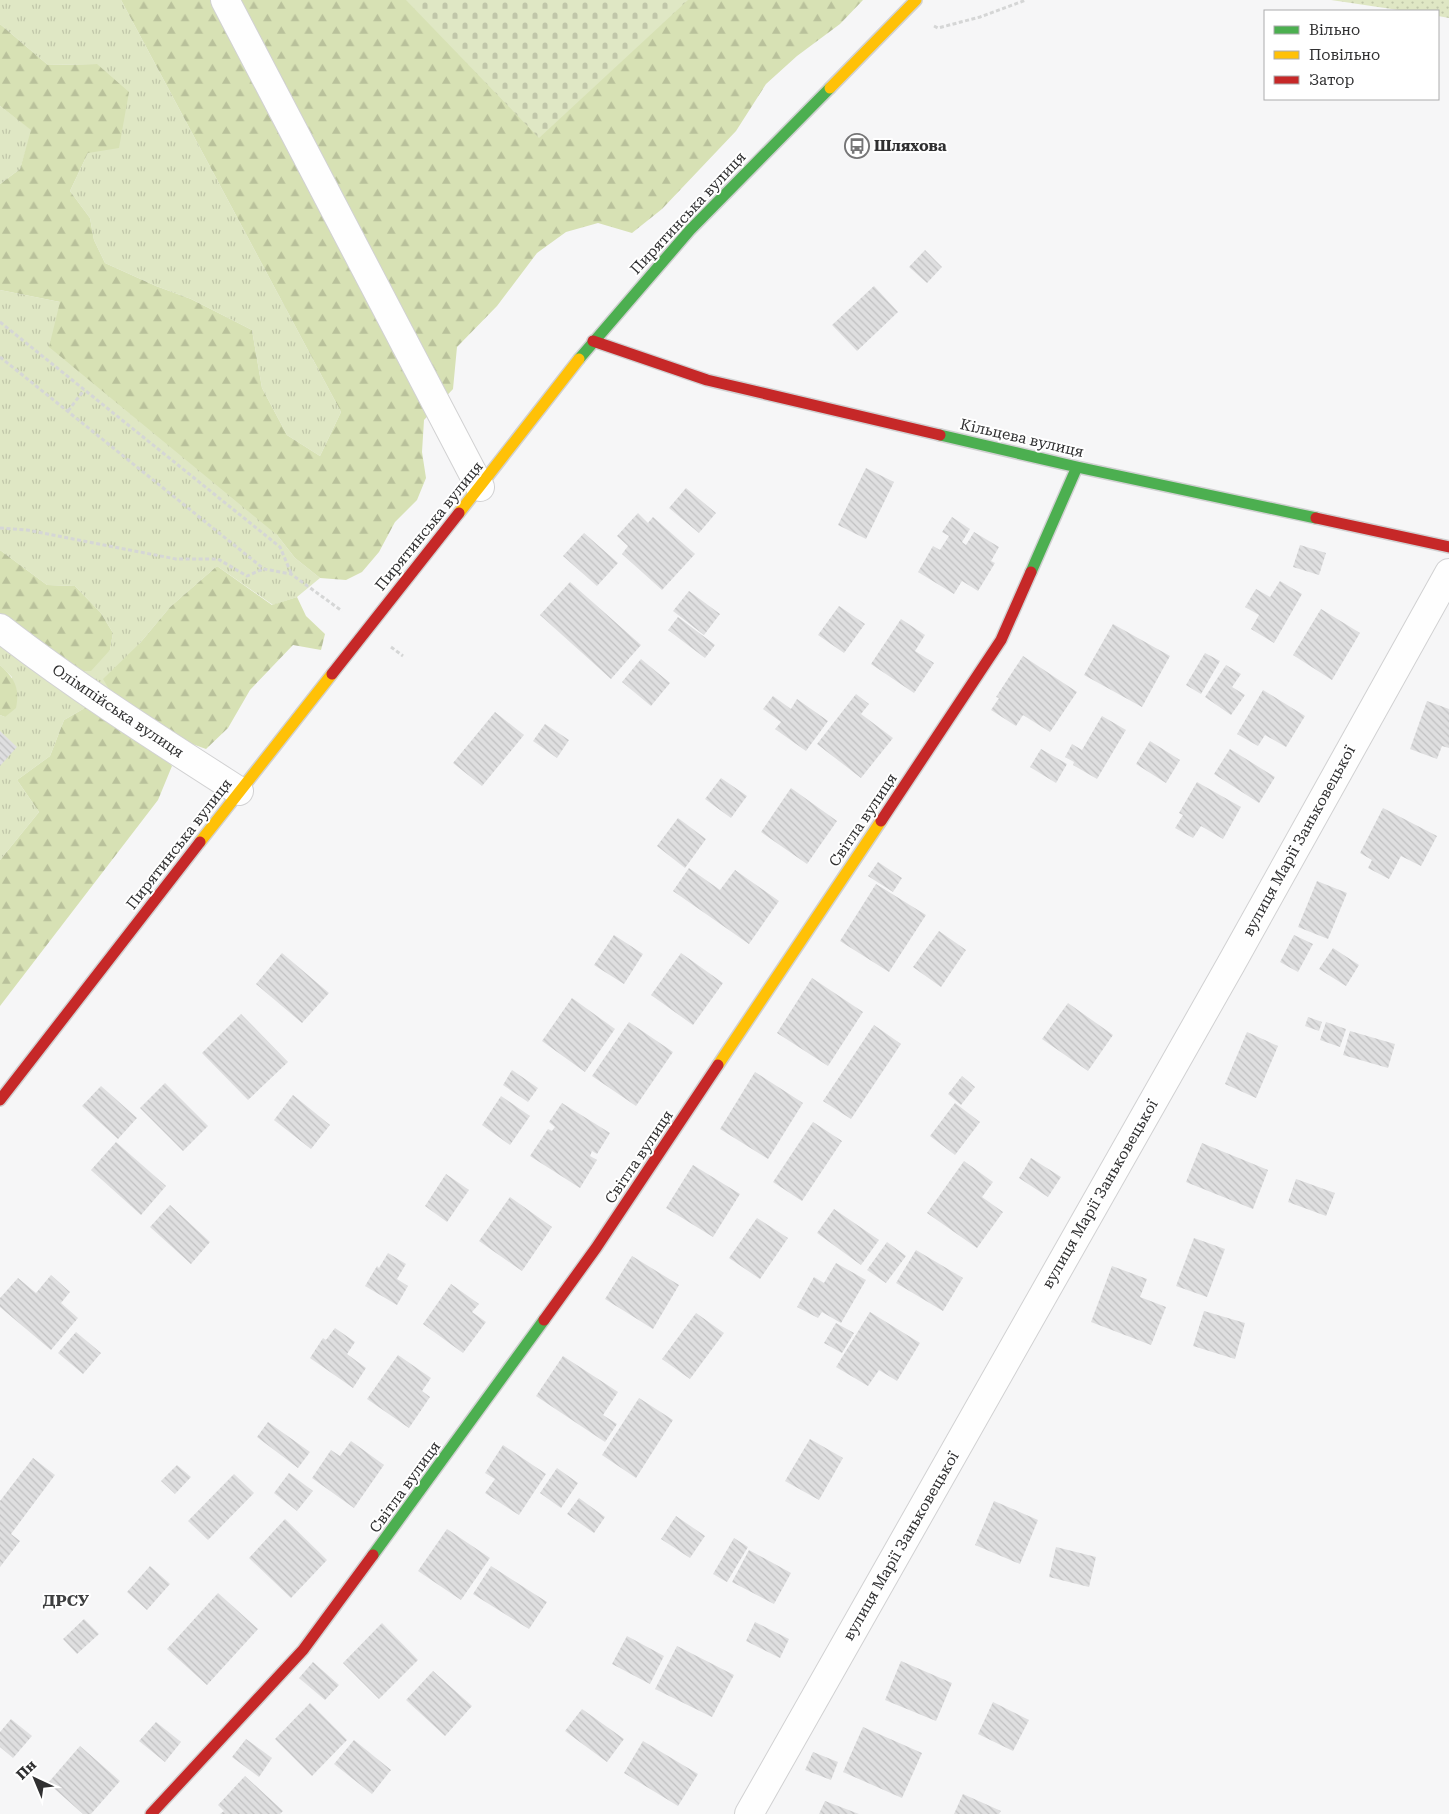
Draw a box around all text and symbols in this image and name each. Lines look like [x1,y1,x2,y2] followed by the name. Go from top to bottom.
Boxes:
[1264,10,1439,100] legend
[1309,21,1360,39] text: Вільно
[1309,46,1380,64] text: Повільно
[1309,71,1355,89] text: Затор
[844,133,870,159] bus stop icon: Шляхова
[874,137,947,155] place label: Шляхова
[627,148,749,278] street label: Пирятинська вулиця
[958,415,1086,461] street label: Кільцева вулиця
[371,458,487,594] street label: Пирятинська вулиця
[49,660,187,762] street label: Олімпійська вулиця
[1239,742,1359,940] street label: вулиця Марії Заньковецької
[825,770,901,870] street label: Світла вулиця
[122,775,236,913] street label: Пирятинська вулиця
[1038,1096,1162,1292] street label: вулиця Марії Заньковецької
[601,1107,677,1207] street label: Світла вулиця
[366,1438,444,1536] street label: Світла вулиця
[839,1448,963,1644] street label: вулиця Марії Заньковецької
[43,1591,89,1610] district label: ДРСУ
[10,1754,60,1804] north arrow
[13,1756,39,1783] text: Пн

